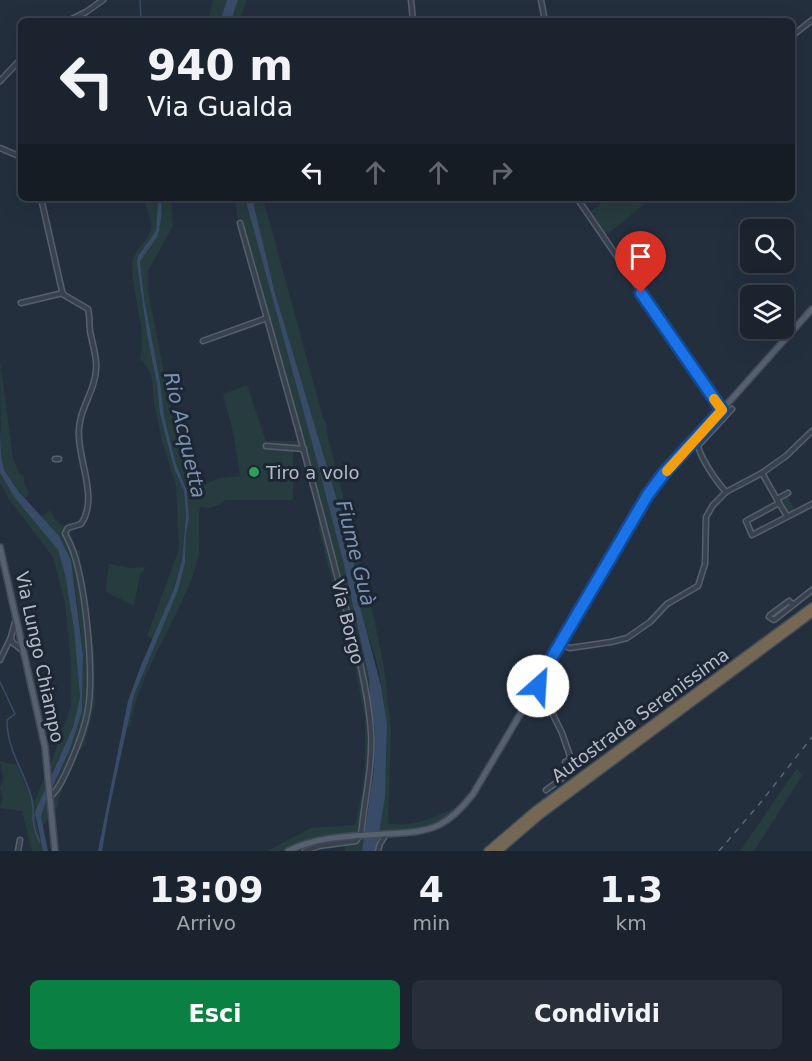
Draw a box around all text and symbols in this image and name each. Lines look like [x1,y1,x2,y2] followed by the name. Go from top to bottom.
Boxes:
[147,41,293,90] text: 940 m
[48,42,126,120] icon: left
[147,91,293,122] text: Via Gualda
[296,156,329,189] icon: left
[359,156,392,189] icon: ahead
[422,156,455,189] icon: ahead
[485,156,518,189] icon: right
[740,219,794,339] map controls
[740,219,794,273] button: search
[615,231,666,293] pin
[624,240,657,273] icon: arrive
[740,285,794,339] button: layers
[159,370,211,500] water label: Rio Acquetta
[265,462,360,483] place label: Tiro a volo
[247,465,261,479] marker: Tiro a volo
[331,498,381,608] water label: Fiume Guà
[12,570,68,744] street label: Via Lungo Chiampo
[327,577,369,667] street label: Via Borgo
[547,644,733,786] street label: Autostrada Serenissima
[506,654,570,718] position arrow
[149,869,264,910] text: 13:09
[419,869,444,910] text: 4
[599,869,663,910] text: 1.3
[177,911,236,935] text: Arrivo
[413,911,450,935] text: min
[616,911,647,935] text: km
[30,980,400,1049] button: Esci
[412,980,782,1049] button: Condividi

